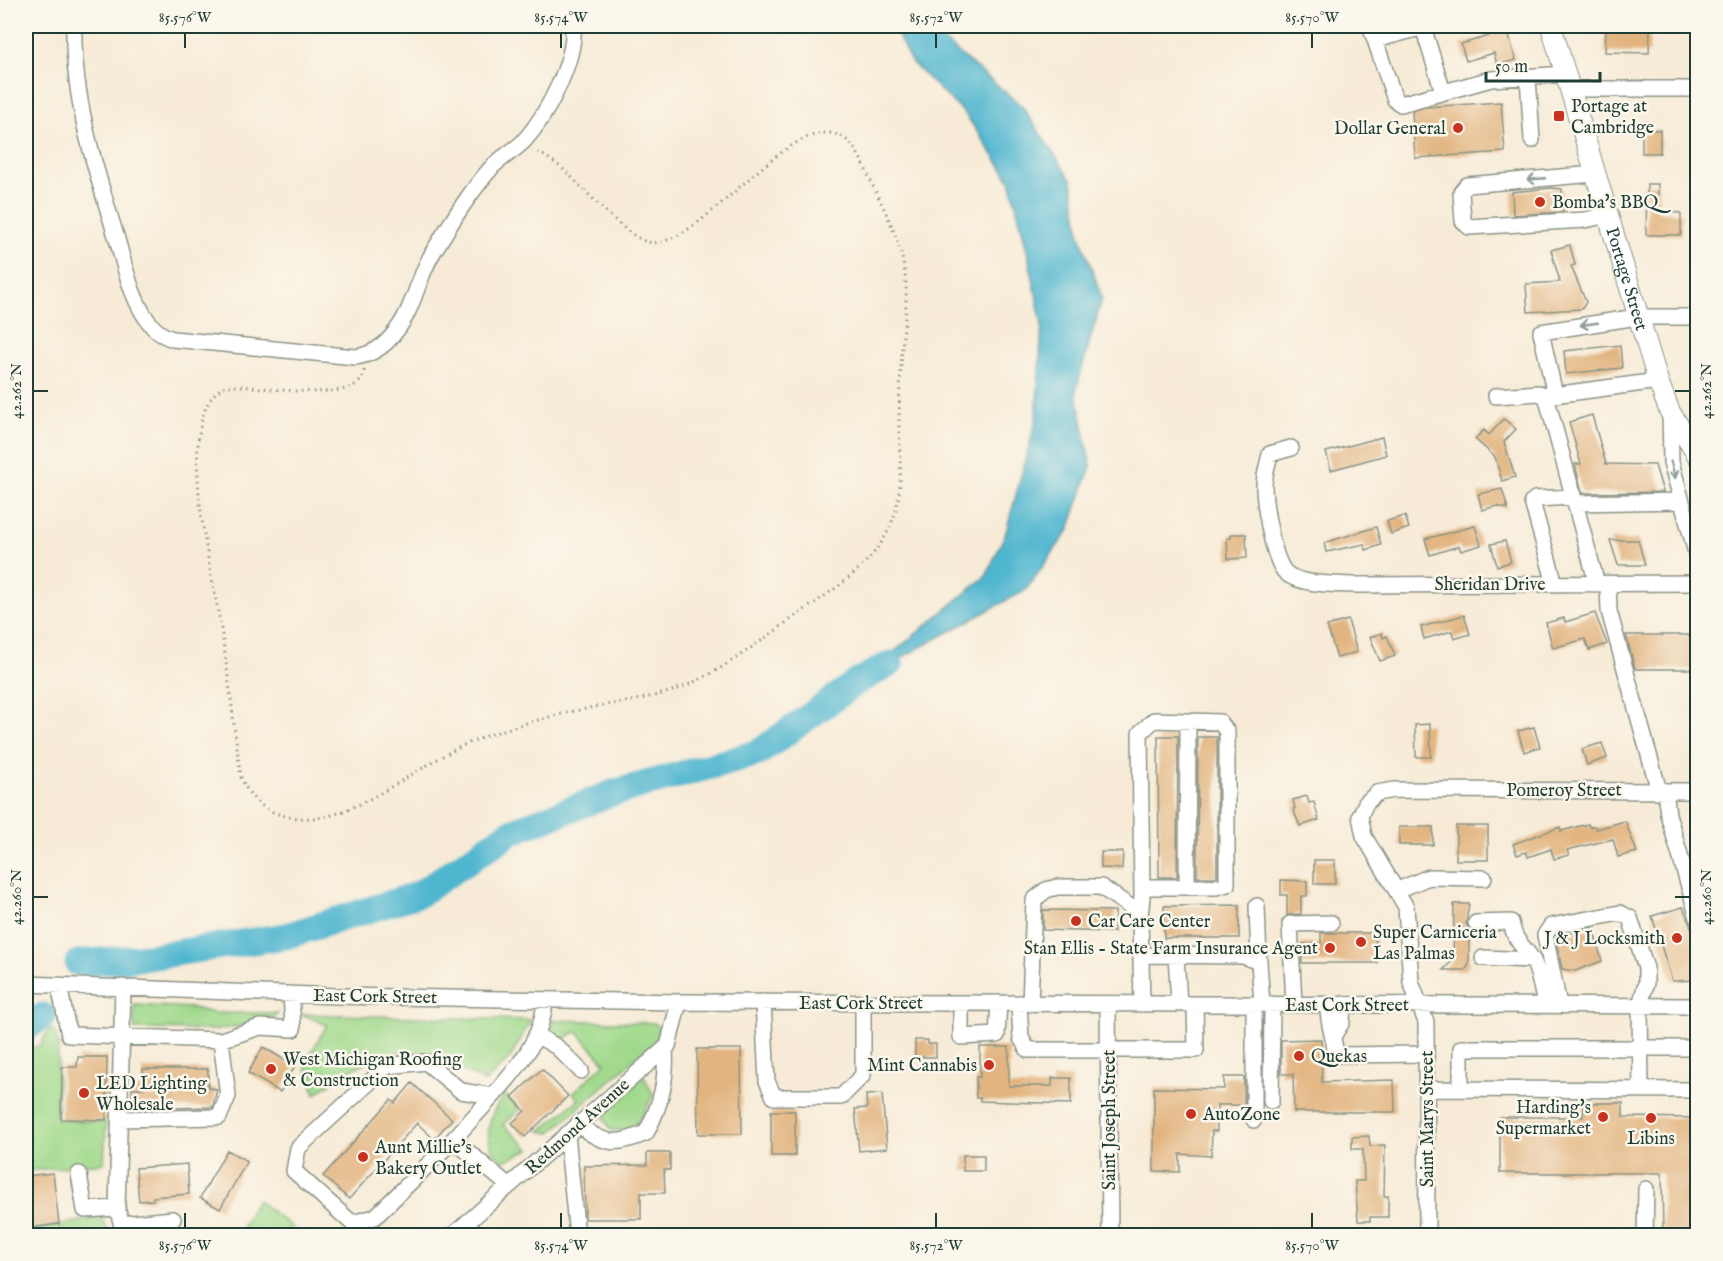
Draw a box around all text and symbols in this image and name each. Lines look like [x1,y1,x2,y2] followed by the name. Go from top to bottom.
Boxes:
[159,8,212,27] text: 85.576°W
[534,8,588,27] text: 85.574°W
[909,8,963,27] text: 85.572°W
[1285,8,1339,27] text: 85.570°W
[1486,45,1600,83] scale bar
[1495,56,1528,79] text: 50 m
[1571,96,1654,140] place label: Portage at Cambridge
[1552,109,1566,123] marker: Portage at Cambridge
[1334,118,1446,141] place label: Dollar General
[1451,121,1465,135] marker: Dollar General
[1527,174,1547,185] one-way arrow
[1552,192,1672,215] place label: Bomba's BBQ
[1533,195,1547,209] marker: Bomba's BBQ
[1599,225,1652,334] street label: Portage Street
[1580,319,1600,330] one-way arrow
[7,363,26,419] text: 42.262°N
[1697,363,1716,419] text: 42.262°N
[1668,460,1680,479] one-way arrow
[1434,574,1546,597] street label: Sheridan Drive
[1506,780,1622,803] street label: Pomeroy Street
[7,869,26,925] text: 42.260°N
[1697,869,1716,925] text: 42.260°N
[1088,911,1211,934] place label: Car Care Center
[1069,914,1083,928] marker: Car Care Center
[1373,922,1497,966] place label: Super Carniceria Las Palmas
[1542,928,1665,951] place label: J & J Locksmith
[1670,931,1684,945] marker: J & J Locksmith
[1354,935,1368,949] marker: Super Carniceria Las Palmas
[1024,938,1318,961] place label: Stan Ellis - State Farm Insurance Agent
[1323,941,1337,955] marker: Stan Ellis - State Farm Insurance Agent
[313,985,437,1010] street label: East Cork Street
[799,993,923,1016] street label: East Cork Street
[1285,995,1409,1018] street label: East Cork Street
[1311,1046,1367,1069] place label: Quekas
[283,1049,462,1093] place label: West Michigan Roofing & Construction
[1292,1049,1306,1063] marker: Quekas
[1099,1050,1122,1190] street label: Saint Joseph Street
[1417,1051,1440,1187] street label: Saint Marys Street
[867,1055,977,1078] place label: Mint Cannabis
[982,1058,996,1072] marker: Mint Cannabis
[264,1062,278,1076] marker: West Michigan Roofing & Construction
[96,1073,207,1117] place label: LED Lighting Wholesale
[521,1074,635,1180] street label: Redmond Avenue
[77,1086,91,1100] marker: LED Lighting Wholesale
[1496,1097,1591,1141] place label: Harding's Supermarket
[1202,1104,1280,1127] place label: AutoZone
[1184,1107,1198,1121] marker: AutoZone
[1596,1110,1610,1124] marker: Harding's Supermarket
[1644,1111,1658,1125] marker: Libins
[1627,1128,1675,1151] place label: Libins
[374,1137,482,1181] place label: Aunt Millie's Bakery Outlet
[356,1150,370,1164] marker: Aunt Millie's Bakery Outlet
[159,1236,212,1255] text: 85.576°W
[534,1236,588,1255] text: 85.574°W
[909,1236,963,1255] text: 85.572°W
[1285,1236,1339,1255] text: 85.570°W

